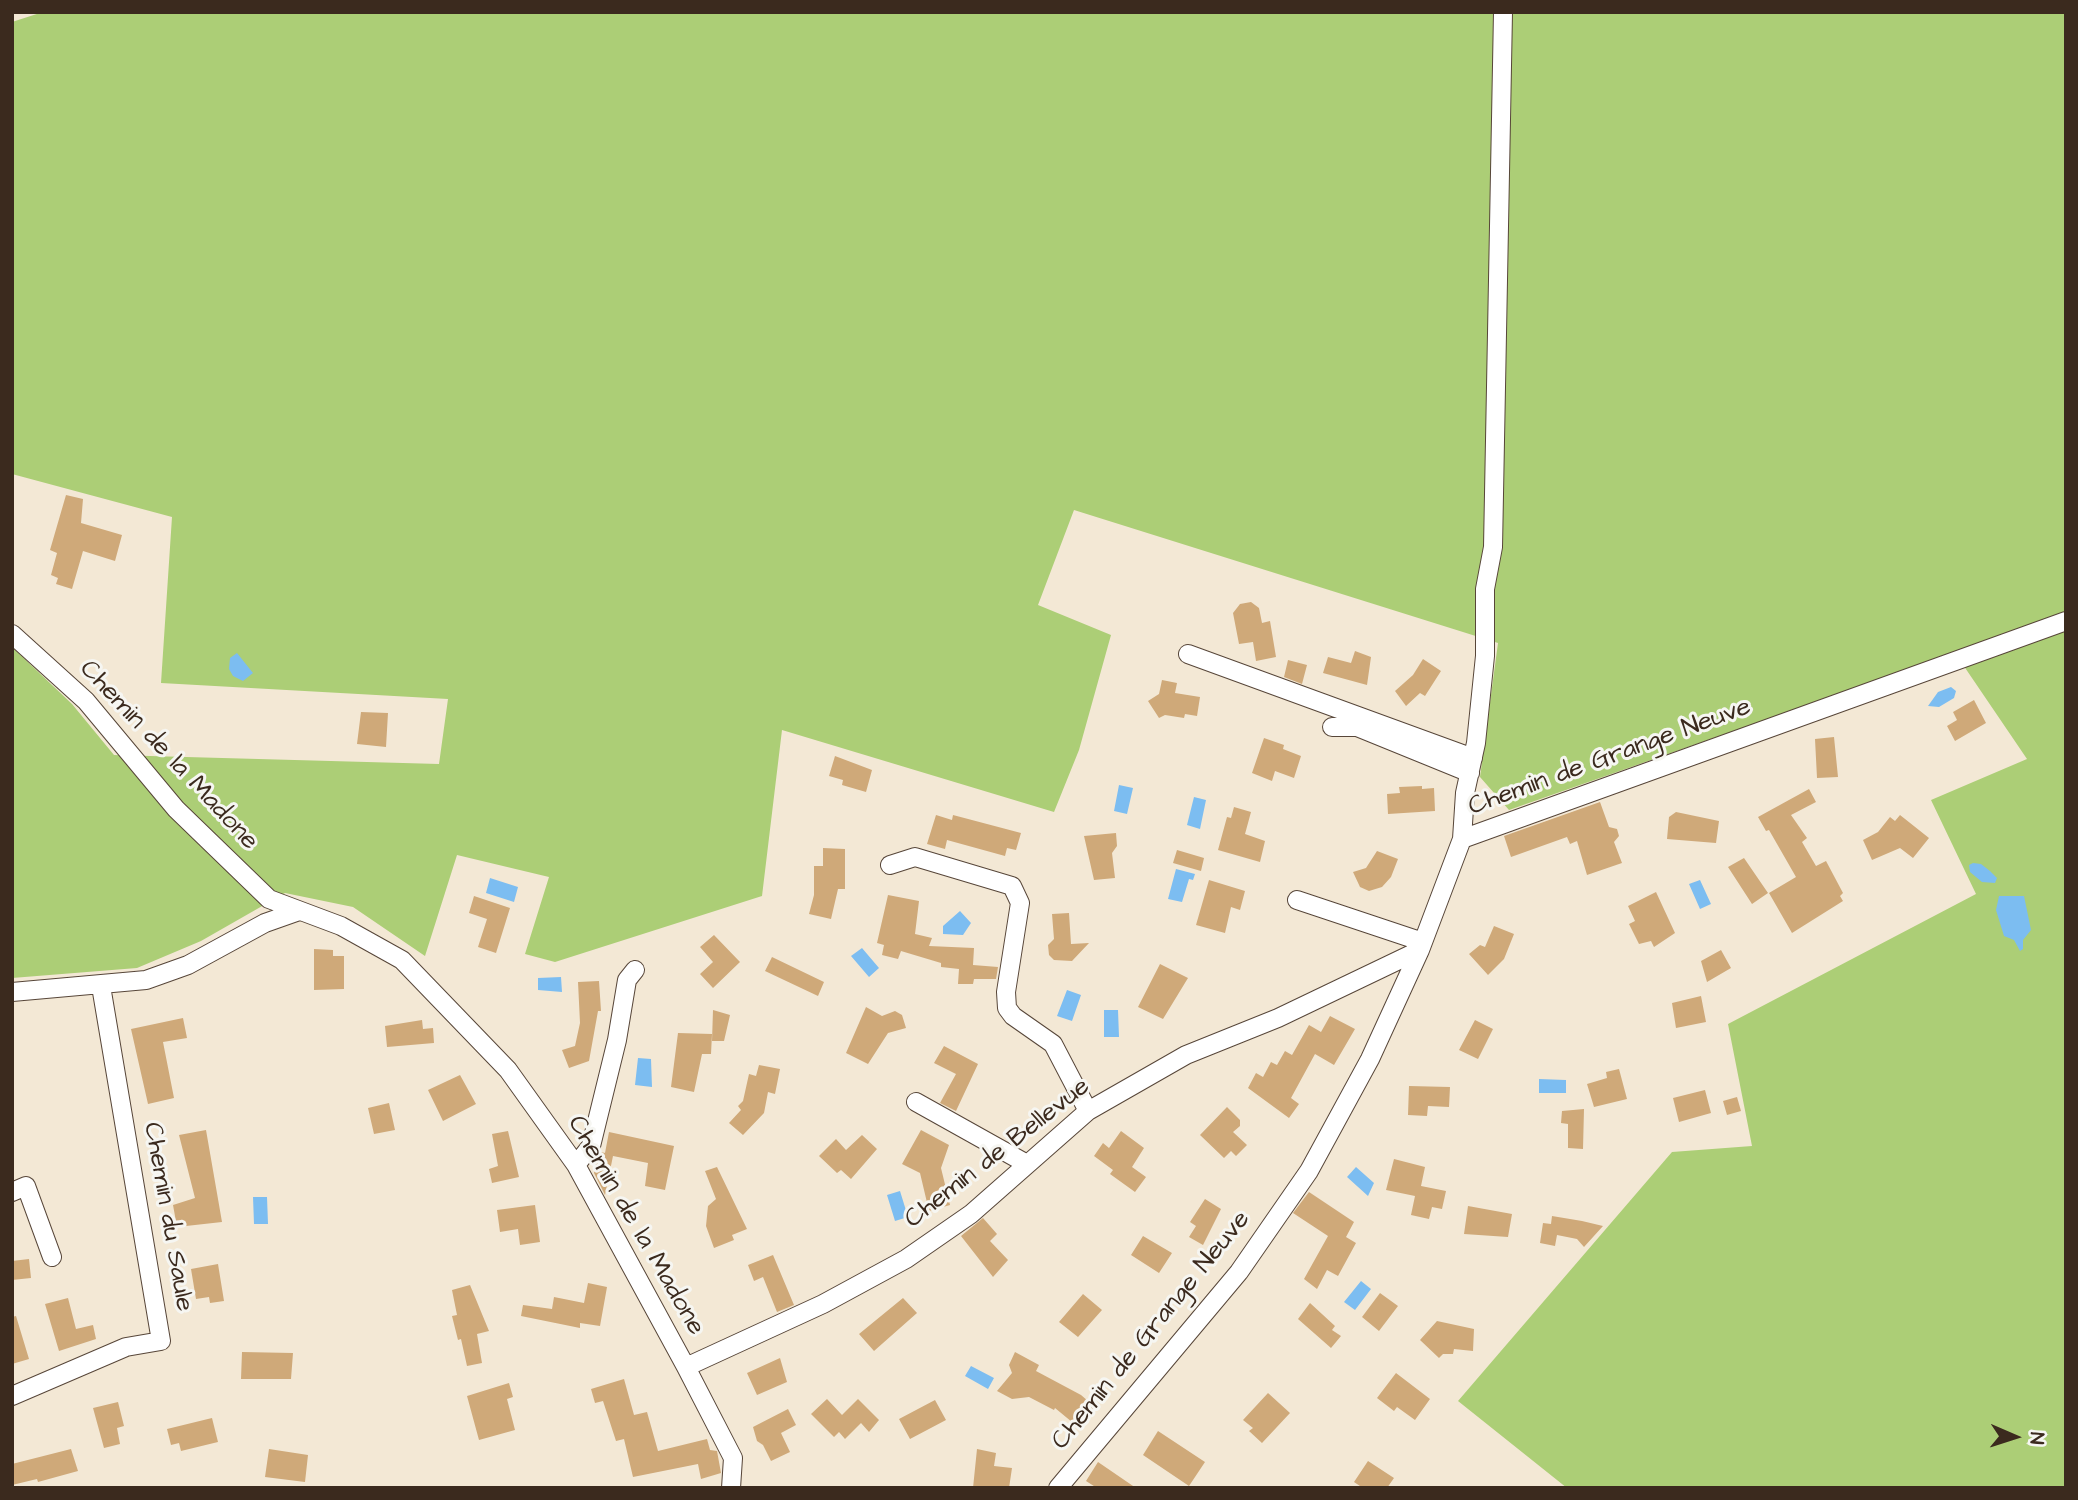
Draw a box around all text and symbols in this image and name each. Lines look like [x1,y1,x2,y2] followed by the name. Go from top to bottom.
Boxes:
[72,655,264,857] street label: Chemin de la Madone
[1465,692,1755,824] street label: Chemin de Grange Neuve
[899,1072,1097,1236] street label: Chemin de Bellevue
[559,1111,711,1341] street label: Chemin de la Madone
[135,1120,199,1314] street label: Chemin du Saule
[1046,1205,1258,1457] street label: Chemin de Grange Neuve
[1980,1402,2050,1472] north arrow
[2023,1431,2050,1445] text: N

